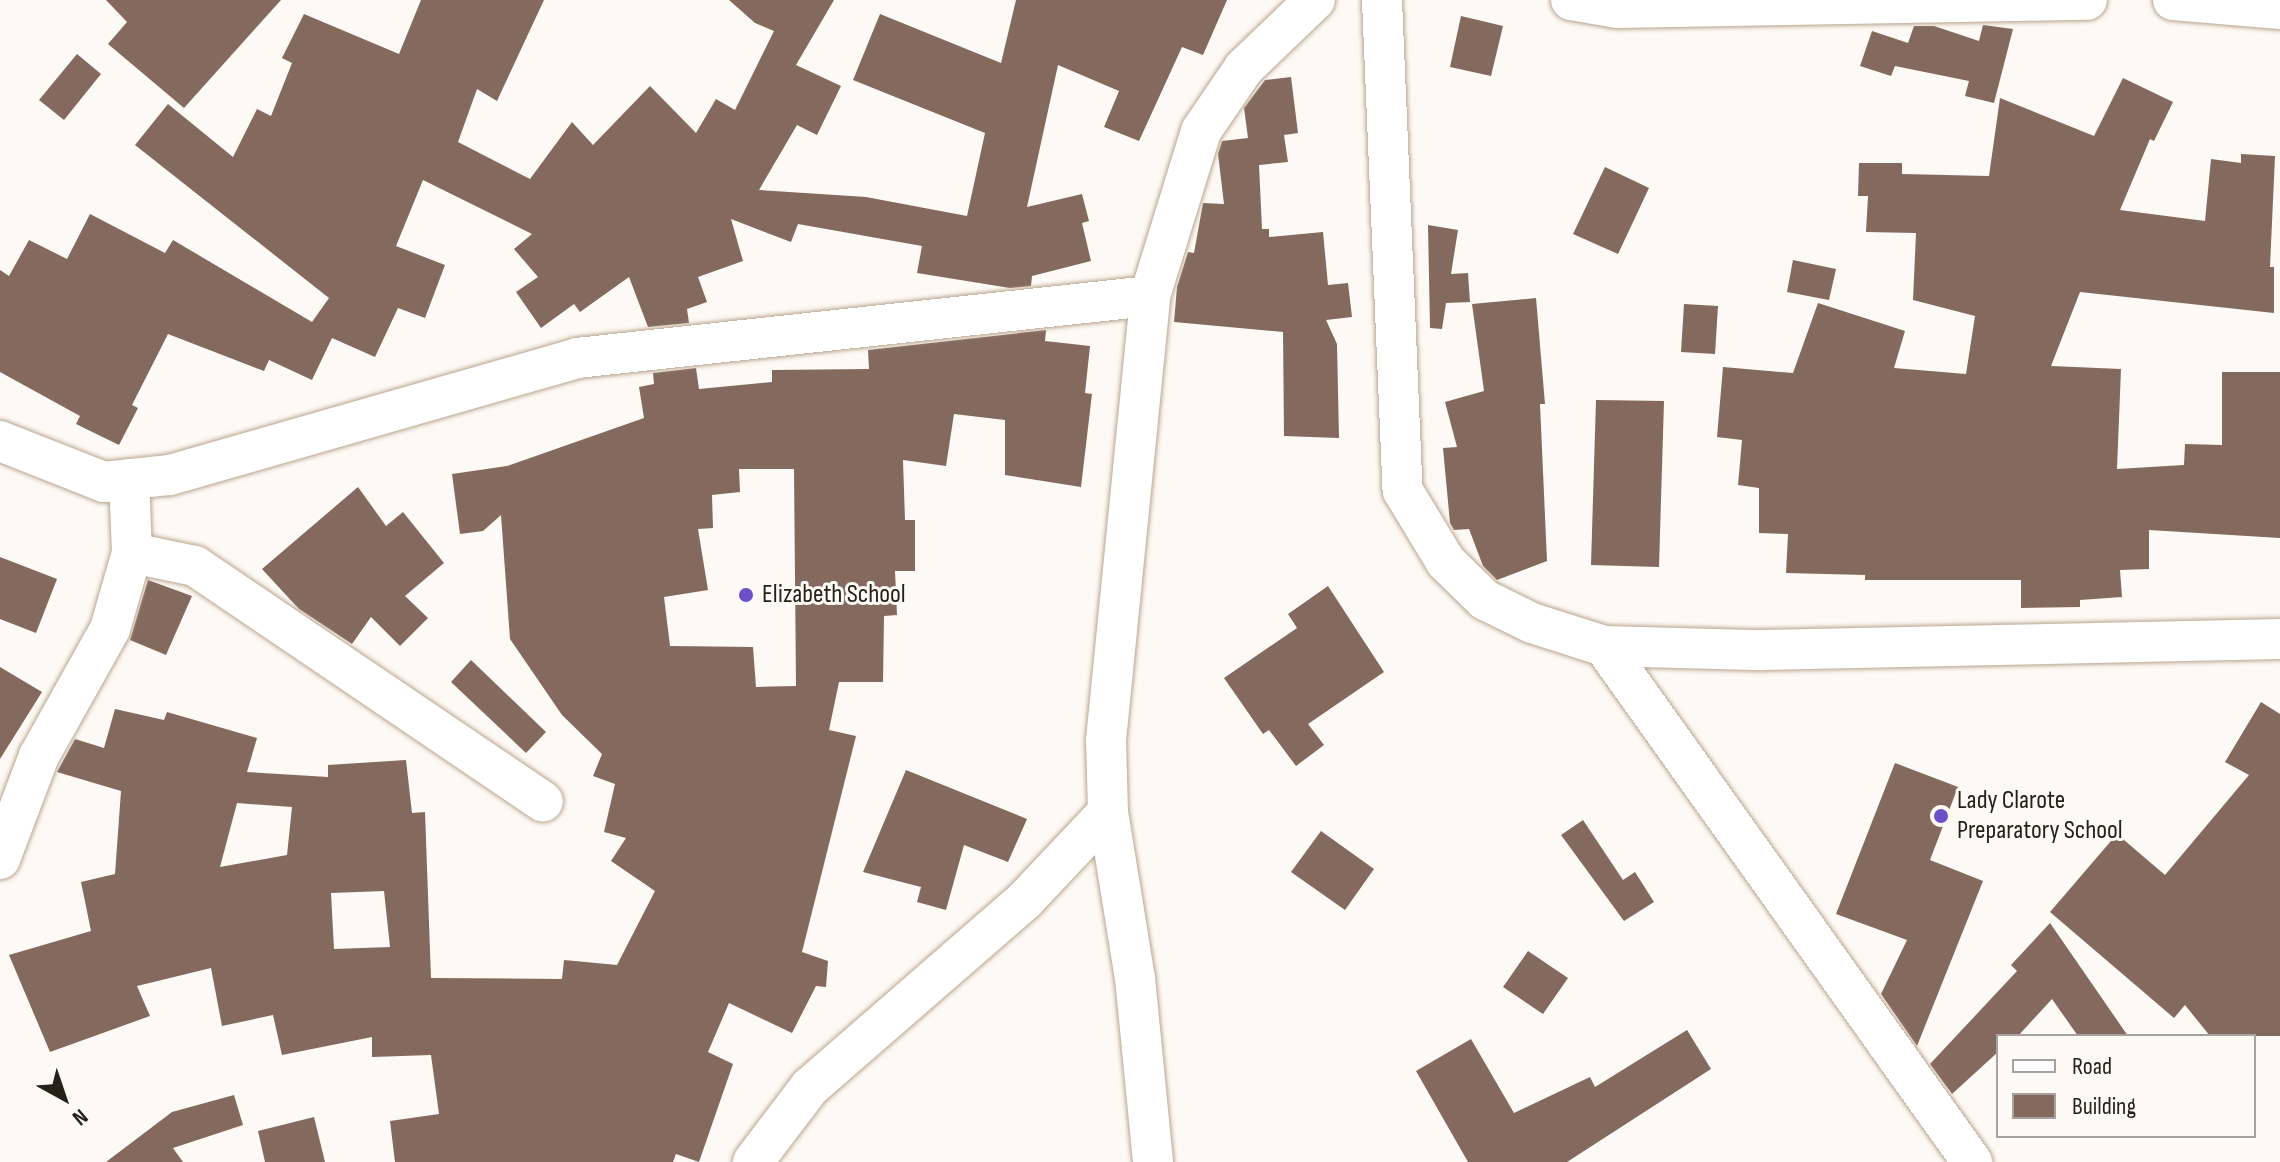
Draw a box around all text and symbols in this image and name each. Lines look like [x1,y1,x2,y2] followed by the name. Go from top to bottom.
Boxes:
[762,579,906,611] place label: Elizabeth School
[737,586,755,604] marker: Elizabeth School
[1957,785,2123,846] place label: Lady Clarote Preparatory School
[1932,807,1950,825] marker: Lady Clarote Preparatory School
[1996,1034,2256,1138] legend
[2072,1052,2112,1081] text: Road
[24,1058,104,1138] north arrow
[2072,1092,2136,1121] text: Building
[67,1103,93,1131] text: N

